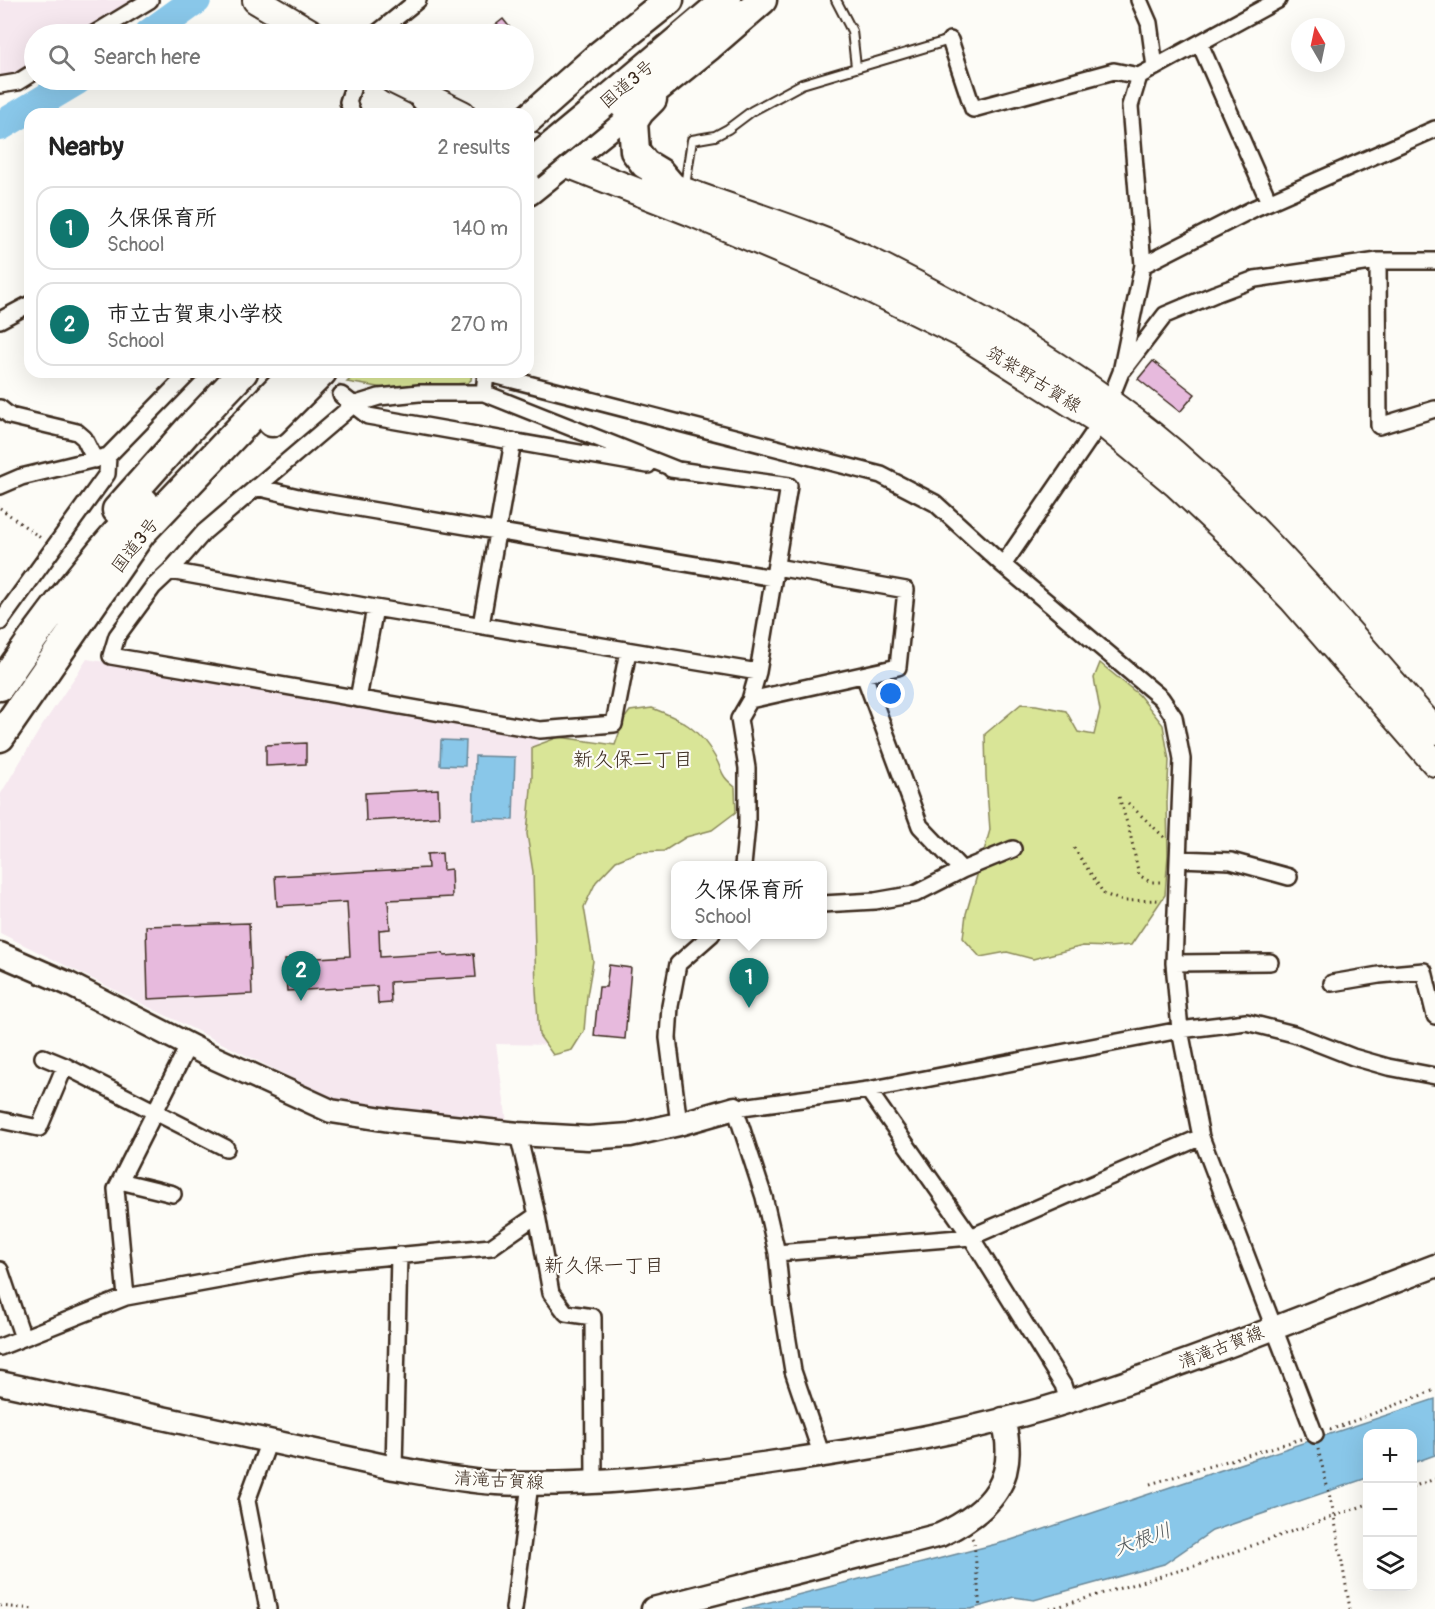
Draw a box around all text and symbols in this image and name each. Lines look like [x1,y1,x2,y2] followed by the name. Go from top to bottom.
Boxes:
[1291,18,1345,72] north arrow
[24,24,534,90] search box
[45,41,78,74] icon: search
[93,43,200,71] text: Search here
[595,55,659,114] street label: 国道3号
[48,131,124,163] text: Nearby
[438,135,510,160] text: 2 results
[107,204,217,232] text: 久保保育所
[66,216,73,241] text: 1
[453,216,508,241] text: 140 m
[107,232,164,257] text: School
[107,300,283,328] text: 市立古賀東小学校
[64,312,75,337] text: 2
[450,312,508,337] text: 270 m
[107,328,164,353] text: School
[982,341,1086,418] street label: 筑紫野古賀線
[107,513,164,578] street label: 国道3号
[876,679,905,708] your location
[573,747,693,772] district label: 新久保二丁目
[671,861,827,939] popup
[694,876,804,904] text: 久保保育所
[694,904,751,929] text: School
[282,952,320,1001] pin: 2
[730,958,768,1008] pin: 1
[544,1253,664,1278] district label: 新久保一丁目
[1175,1321,1267,1374] street label: 清滝古賀線
[1363,1429,1417,1591] map controls
[1363,1429,1417,1483] button: +
[453,1467,545,1494] street label: 清滝古賀線
[1363,1483,1417,1537] button: −
[1110,1517,1175,1561] water label: 大根川
[1363,1537,1417,1591] button: layers

